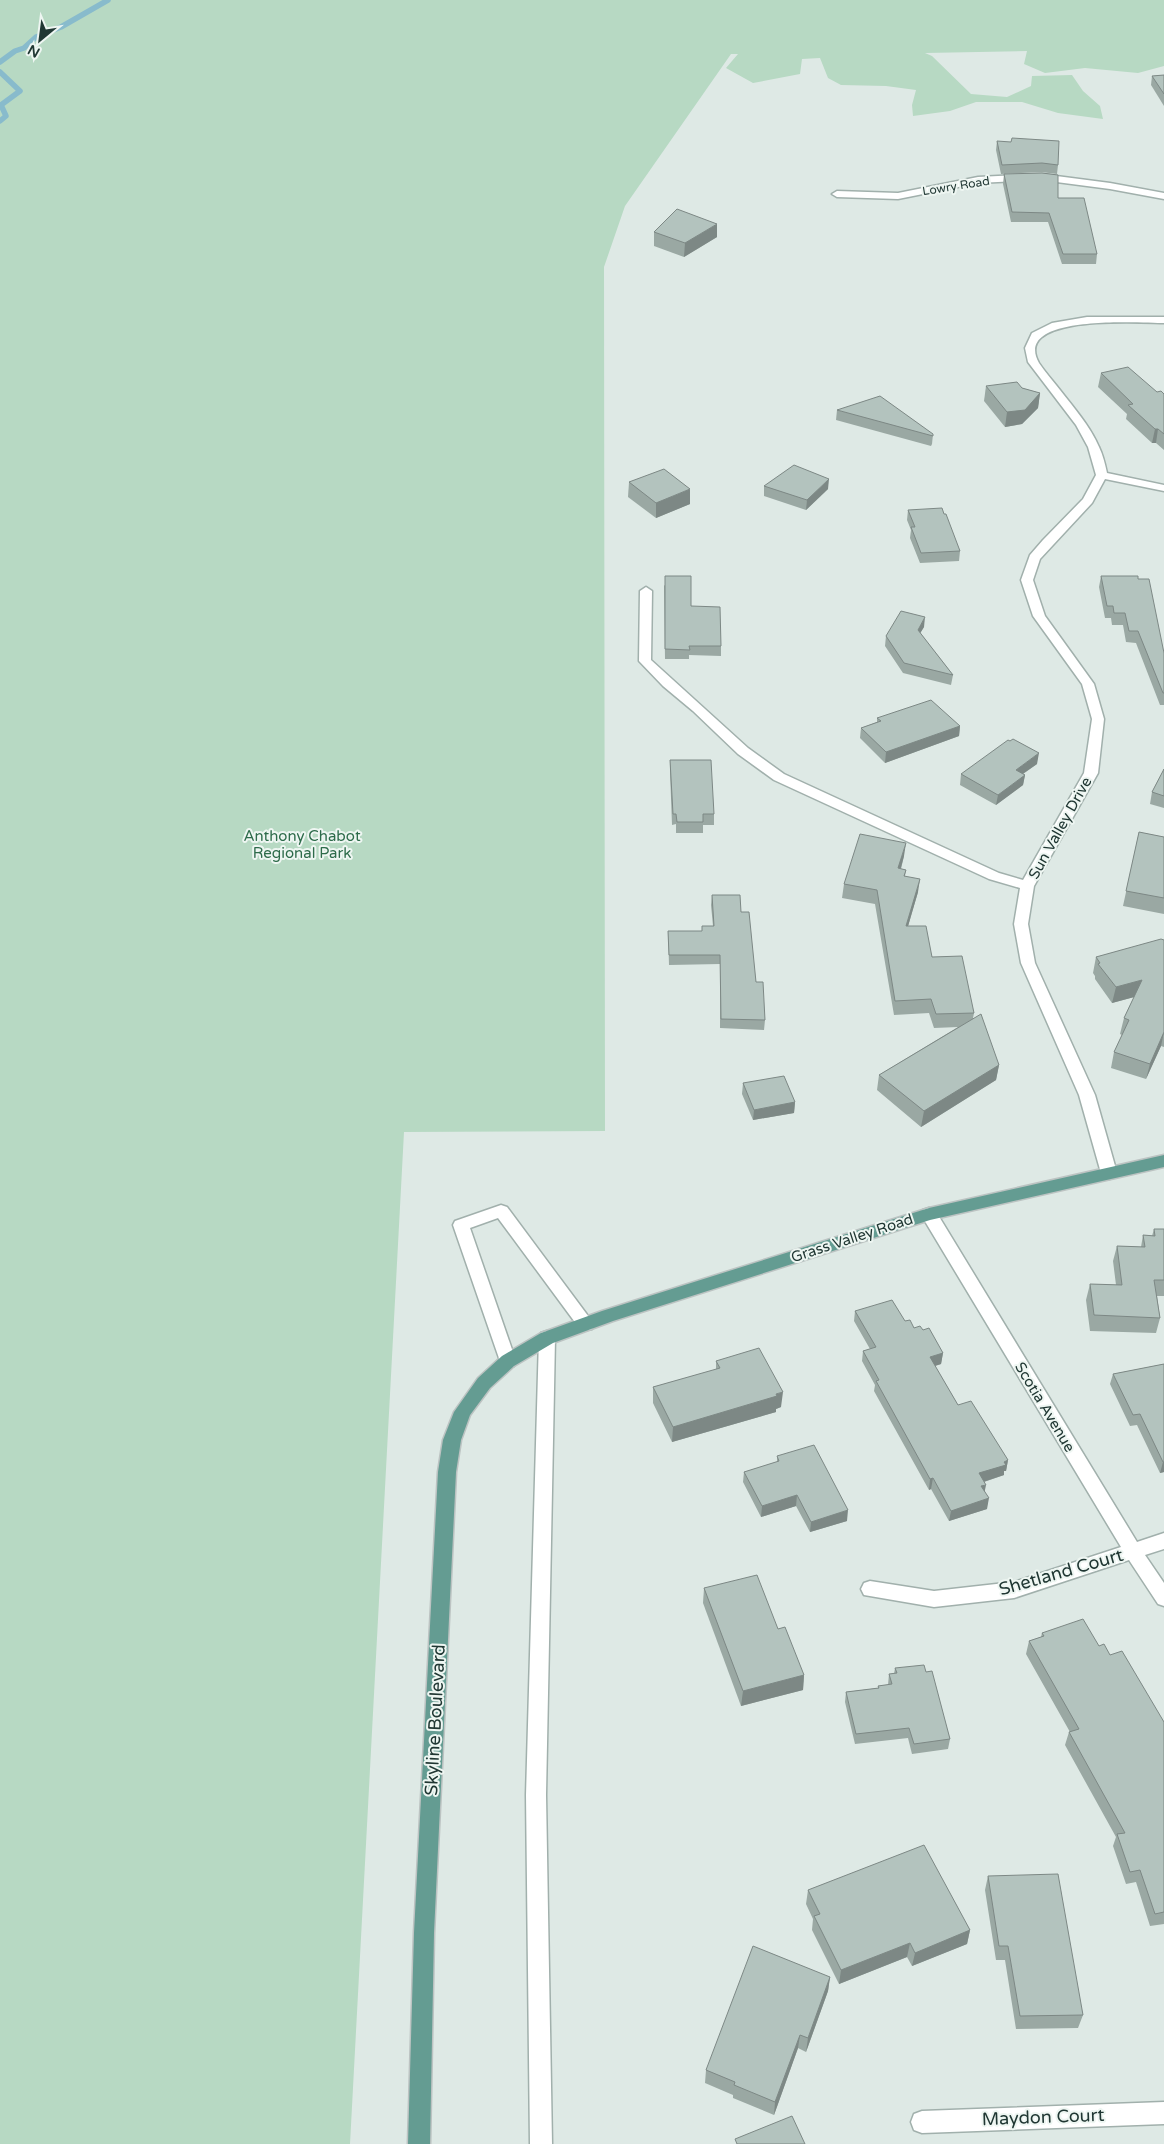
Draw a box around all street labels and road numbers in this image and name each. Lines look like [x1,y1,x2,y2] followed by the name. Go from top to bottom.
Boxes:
[921,174,991,198] street label: Lowry Road
[1024,774,1096,882] street label: Sun Valley Drive
[789,1210,915,1266] street label: Grass Valley Road
[1011,1359,1079,1455] street label: Scotia Avenue
[996,1544,1126,1600] street label: Shetland Court
[420,1644,450,1796] street label: Skyline Boulevard
[981,2104,1105,2130] street label: Maydon Court

